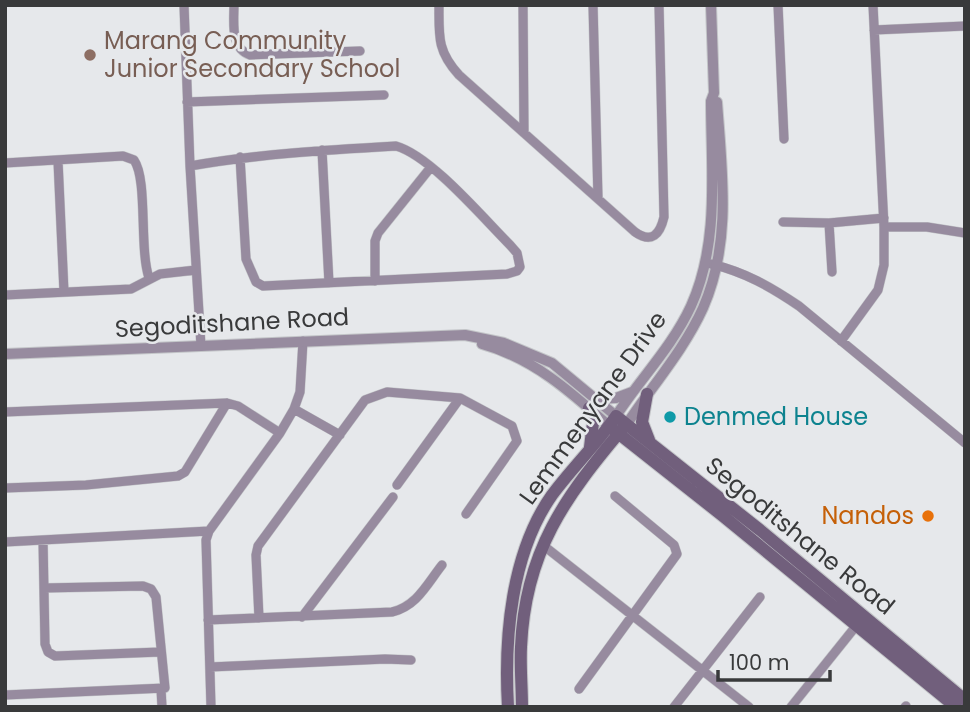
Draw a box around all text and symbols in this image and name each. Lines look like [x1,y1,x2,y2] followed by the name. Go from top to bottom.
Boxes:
[104,24,400,85] place label: Marang Community Junior Secondary School
[82,47,98,63] marker: Marang Community Junior Secondary School
[114,300,350,345] street label: Segoditshane Road
[511,304,674,511] street label: Lemmenyane Drive
[684,400,868,433] place label: Denmed House
[662,409,678,425] marker: Denmed House
[699,449,902,622] street label: Segoditshane Road
[821,499,914,532] place label: Nandos
[920,508,936,524] marker: Nandos
[718,638,830,682] scale bar
[729,648,789,677] text: 100 m

